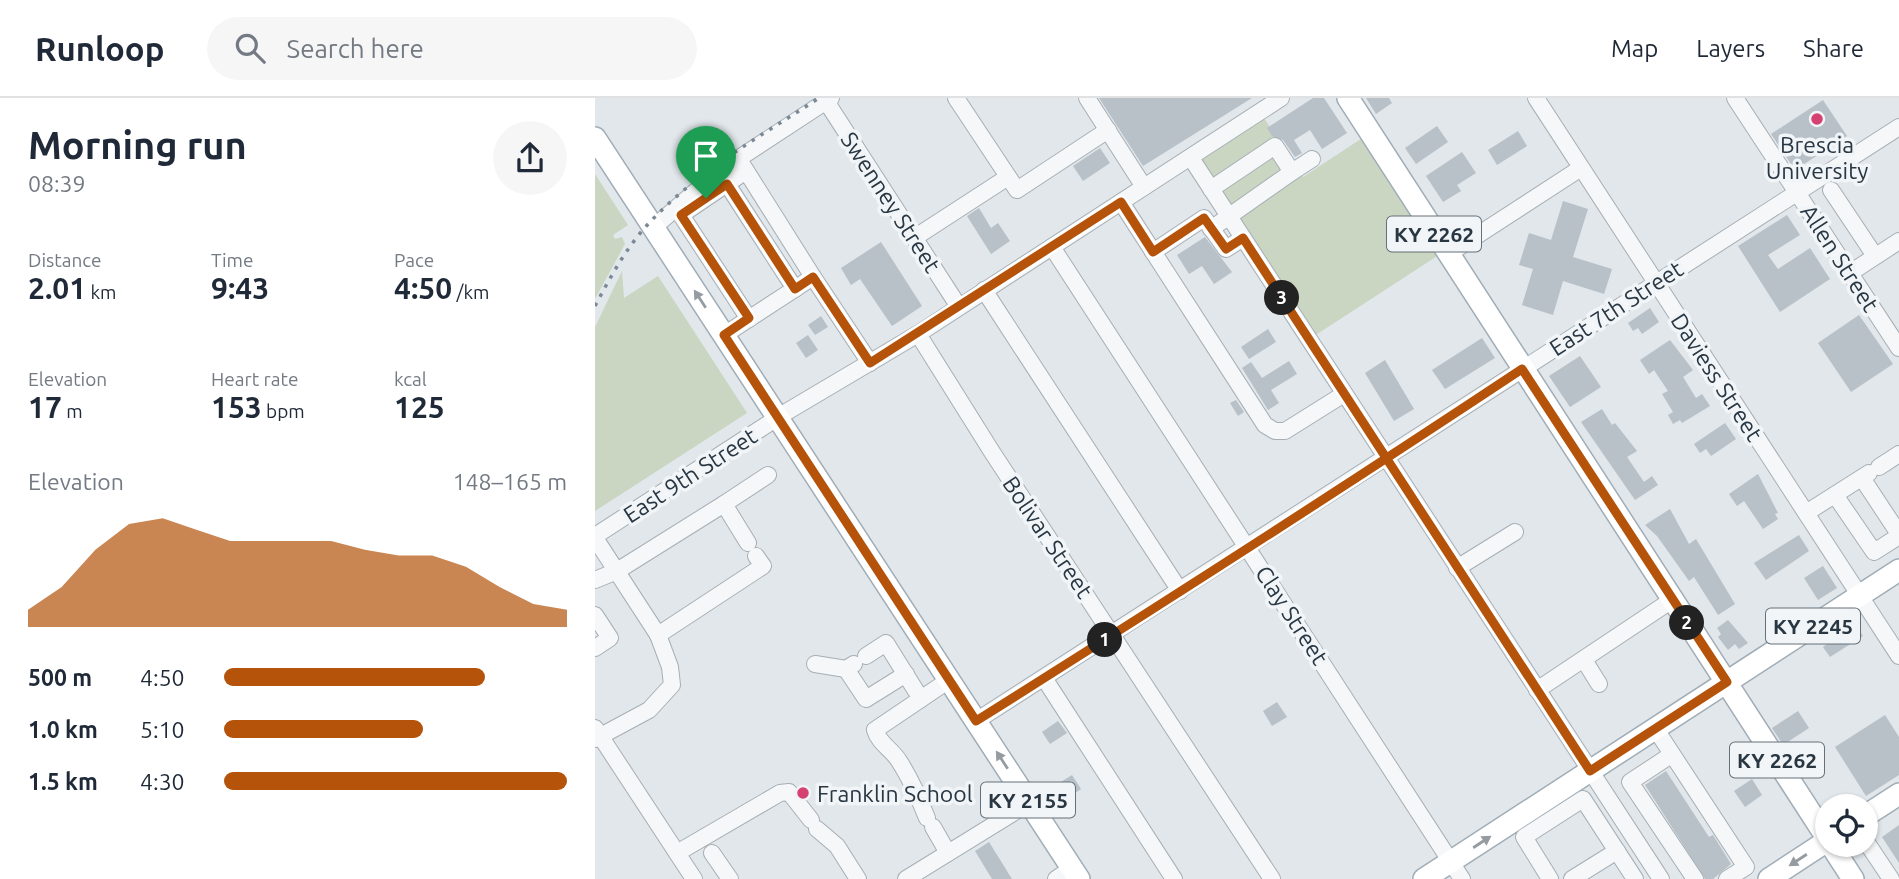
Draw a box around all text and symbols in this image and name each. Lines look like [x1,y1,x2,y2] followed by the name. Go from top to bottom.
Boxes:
[207,17,697,80] search box
[231,29,269,67] icon: search
[35,30,165,67] text: Runloop
[287,34,424,63] text: Search here
[1611,35,1658,62] text: Map
[1696,35,1765,62] text: Layers
[1803,35,1864,62] text: Share
[1809,111,1825,127] marker: Brescia University
[493,121,567,195] button: share
[28,124,247,166] text: Morning run
[676,126,736,198] pin
[836,127,946,277] street label: Swenney Street
[1766,132,1868,183] place label: Brescia University
[687,137,725,175] icon: arrive
[28,171,86,196] text: 08:39
[1796,200,1884,316] street label: Allen Street
[1387,216,1481,252] road number: KY 2262
[28,249,102,271] text: Distance
[211,249,253,271] text: Time
[394,249,434,271] text: Pace
[1545,256,1687,360] street label: East 7th Street
[28,271,86,305] text: 2.01
[211,271,269,305] text: 9:43
[394,271,452,305] text: 4:50
[1265,280,1299,316] pin: 3
[86,281,116,303] text: km
[452,281,490,303] text: /km
[1276,286,1287,308] text: 3
[694,289,707,309] one-way arrow
[1666,309,1768,445] street label: Daviess Street
[28,368,107,390] text: Elevation
[211,368,298,390] text: Heart rate
[394,368,427,390] text: kcal
[28,390,62,424] text: 17
[211,390,262,424] text: 153
[394,390,445,424] text: 125
[62,400,83,422] text: m
[262,400,305,422] text: bpm
[619,423,761,527] street label: East 9th Street
[28,469,124,494] text: Elevation
[453,469,567,494] text: 148–165 m
[998,472,1098,602] street label: Bolivar Street
[1251,561,1333,669] street label: Clay Street
[1669,606,1705,640] pin: 2
[1766,608,1860,644] road number: KY 2245
[1681,611,1692,633] text: 2
[1087,622,1123,658] pin: 1
[1099,628,1110,650] text: 1
[28,665,92,690] text: 500 m
[140,665,185,690] text: 4:50
[28,717,98,742] text: 1.0 km
[140,717,185,742] text: 5:10
[1730,742,1824,778] road number: KY 2262
[996,751,1009,770] one-way arrow
[28,769,98,794] text: 1.5 km
[140,769,185,794] text: 4:30
[817,781,973,806] place label: Franklin School
[981,782,1075,818] road number: KY 2155
[795,785,811,801] marker: Franklin School
[1815,794,1878,857] map controls
[1815,794,1878,857] button: locate
[1472,835,1491,848] one-way arrow
[1789,853,1807,867] one-way arrow

